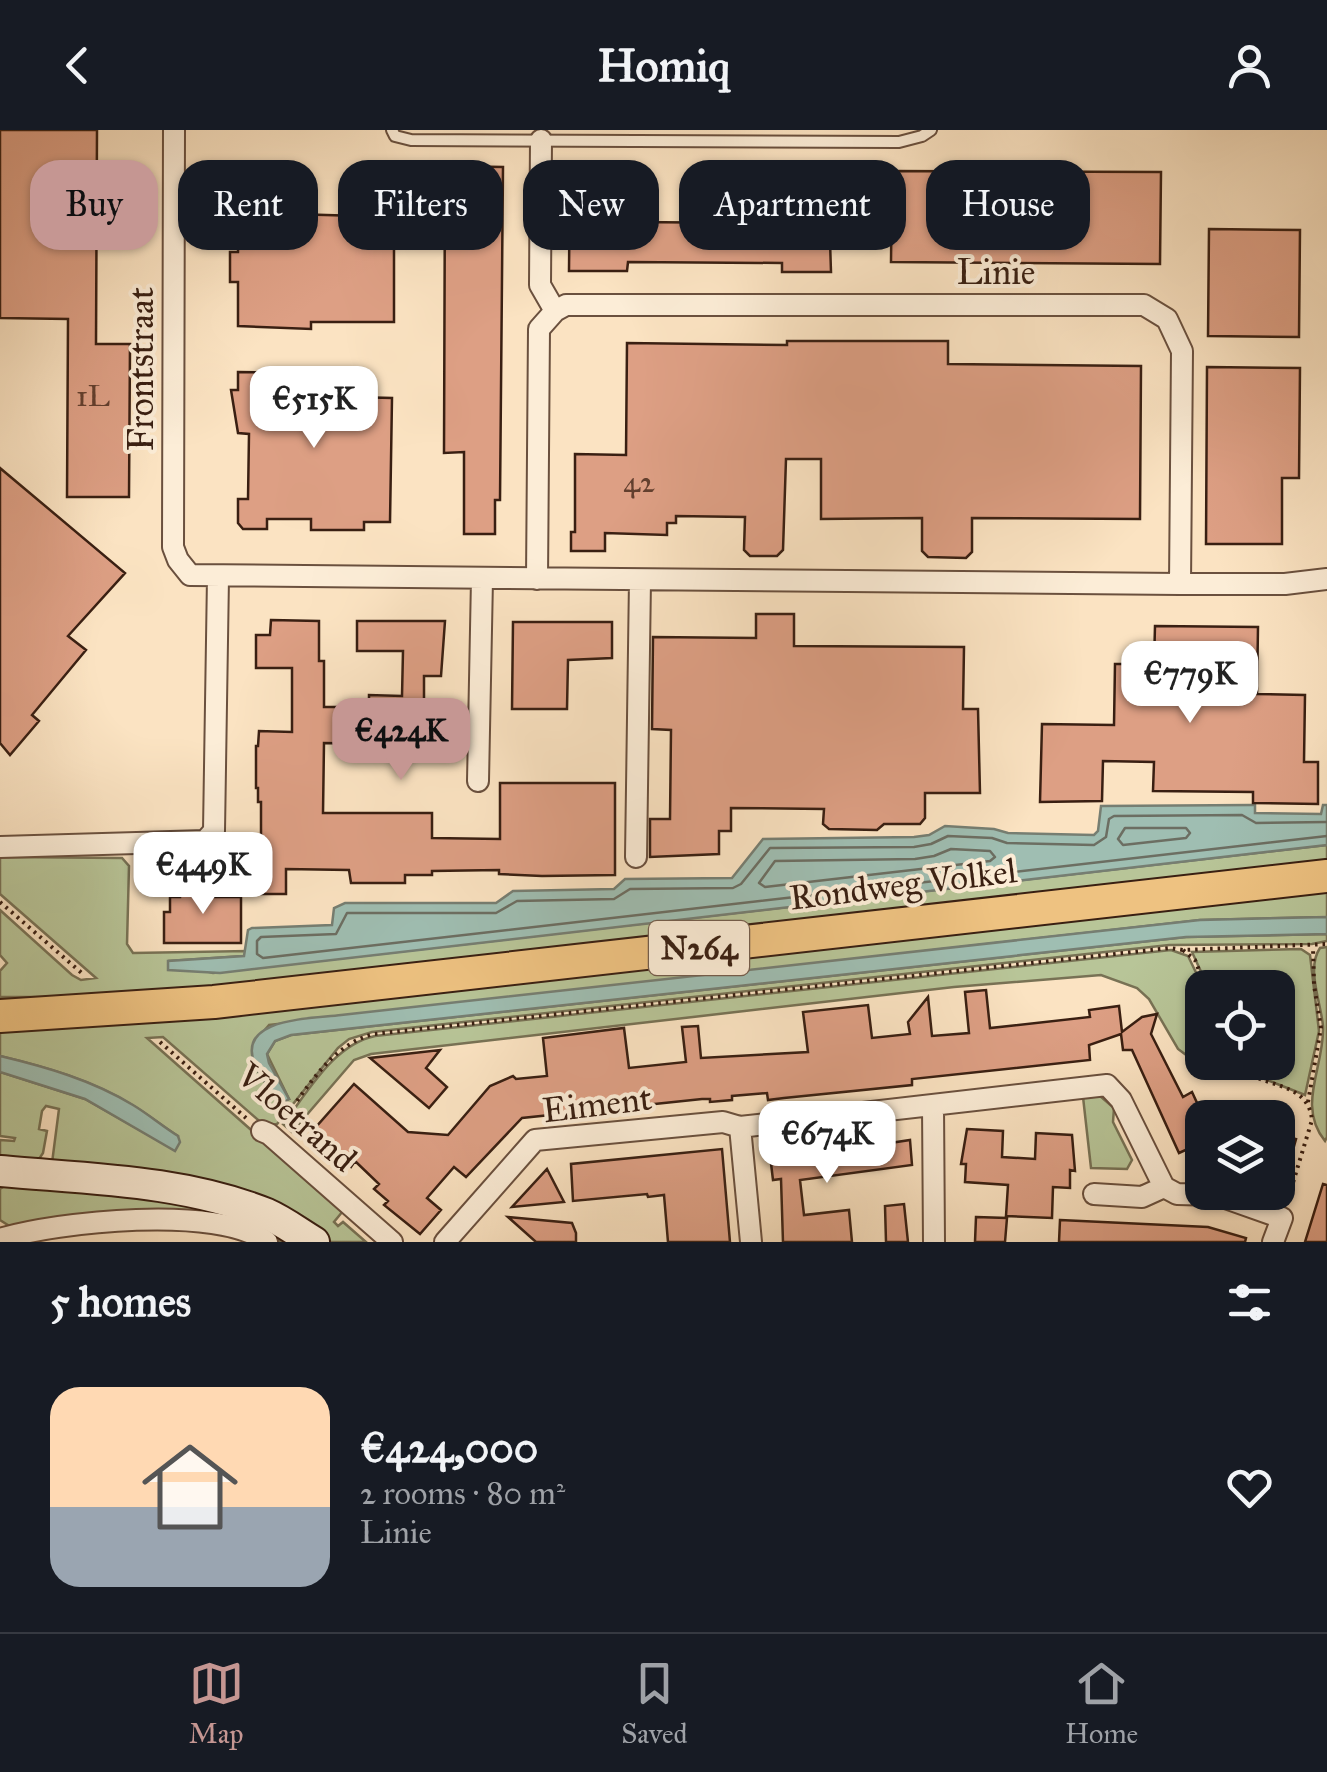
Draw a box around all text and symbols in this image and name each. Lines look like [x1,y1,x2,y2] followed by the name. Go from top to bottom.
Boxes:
[50,38,105,93] icon: back
[597,38,730,93] text: Homiq
[1222,38,1277,93] icon: person
[30,160,158,250] chip: Buy
[178,160,318,250] chip: Rent
[338,160,503,250] chip: Filters
[523,160,659,250] chip: New
[679,160,906,250] chip: Apartment
[926,160,1090,250] chip: House
[957,251,1035,294] street label: Linie
[120,287,163,451] street label: Frontstraat
[244,366,384,451] pin: €515K
[76,378,110,414] house number: 1L
[272,379,356,418] text: €515K
[623,464,655,500] house number: 42
[1120,641,1260,726] pin: €779K
[1143,654,1237,693] text: €779K
[331,698,471,783] pin: €424K
[354,711,448,750] text: €424K
[133,832,273,917] pin: €449K
[156,845,250,884] text: €449K
[787,849,1020,920] street label: Rondweg Volkel
[649,921,749,975] road number: N264
[1185,970,1295,1210] map controls
[1185,970,1295,1080] button: locate
[227,1053,366,1181] street label: Vloetrand
[540,1076,654,1133] street label: Eiment
[1185,1100,1295,1210] button: layers
[757,1101,897,1186] pin: €674K
[781,1114,873,1153] text: €674K
[1222,1275,1277,1330] icon: filters
[50,1276,191,1328] text: 5 homes
[360,1422,538,1474] text: €424,000
[130,1427,250,1547] icon: home
[1222,1460,1277,1515] icon: heart
[360,1474,565,1513] text: 2 rooms · 80 m²
[360,1513,432,1552] text: Linie
[189,1656,244,1751] tab: Map
[621,1656,688,1751] tab: Saved
[1065,1656,1138,1751] tab: Home

